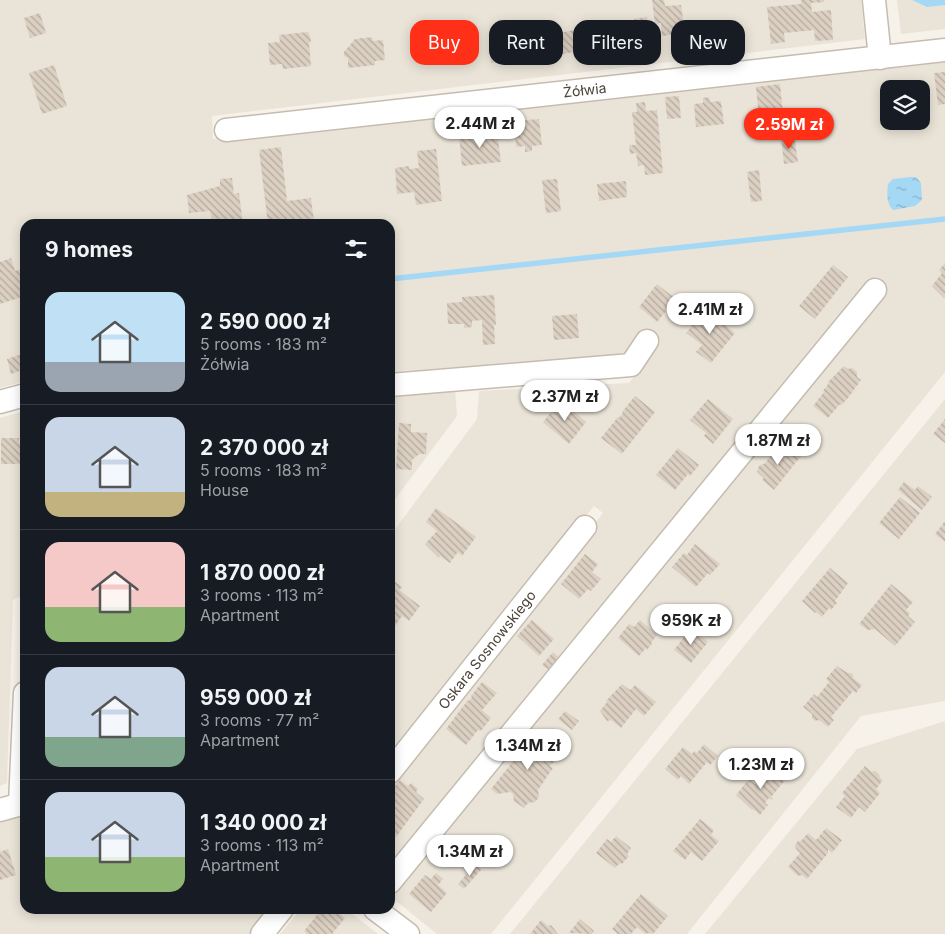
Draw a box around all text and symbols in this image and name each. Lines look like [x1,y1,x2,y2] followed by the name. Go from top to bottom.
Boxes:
[410,20,479,65] chip: Buy
[489,20,563,65] chip: Rent
[573,20,661,65] chip: Filters
[671,20,745,65] chip: New
[562,79,607,100] street label: Żółwia
[880,80,930,130] map controls
[880,80,930,130] button: layers
[428,106,532,149] pin: 2.44M zł
[737,108,841,150] pin: 2.59M zł
[445,113,515,133] text: 2.44M zł
[755,114,823,134] text: 2.59M zł
[342,235,370,263] icon: filters
[45,237,133,262] text: 9 homes
[658,292,762,335] pin: 2.41M zł
[678,299,742,319] text: 2.41M zł
[200,309,330,334] text: 2 590 000 zł
[85,312,145,372] icon: home
[200,334,327,354] text: 5 rooms · 183 m²
[200,354,249,374] text: Żółwia
[513,380,617,422] pin: 2.37M zł
[532,386,598,406] text: 2.37M zł
[726,424,830,466] pin: 1.87M zł
[746,430,810,450] text: 1.87M zł
[200,435,328,460] text: 2 370 000 zł
[85,437,145,497] icon: home
[200,460,327,480] text: 5 rooms · 183 m²
[200,480,249,500] text: House
[200,560,324,585] text: 1 870 000 zł
[85,562,145,622] icon: home
[200,585,324,605] text: 3 rooms · 113 m²
[434,587,539,712] street label: Oskara Sosnowskiego
[645,604,737,646] pin: 959K zł
[200,605,280,625] text: Apartment
[661,610,721,630] text: 959K zł
[200,685,311,710] text: 959 000 zł
[85,687,145,747] icon: home
[200,710,319,730] text: 3 rooms · 77 m²
[476,728,580,771] pin: 1.34M zł
[200,730,280,750] text: Apartment
[495,735,561,755] text: 1.34M zł
[709,748,813,790] pin: 1.23M zł
[729,754,793,774] text: 1.23M zł
[200,810,326,835] text: 1 340 000 zł
[85,812,145,872] icon: home
[418,834,522,877] pin: 1.34M zł
[200,835,324,855] text: 3 rooms · 113 m²
[437,841,503,861] text: 1.34M zł
[200,855,280,875] text: Apartment

